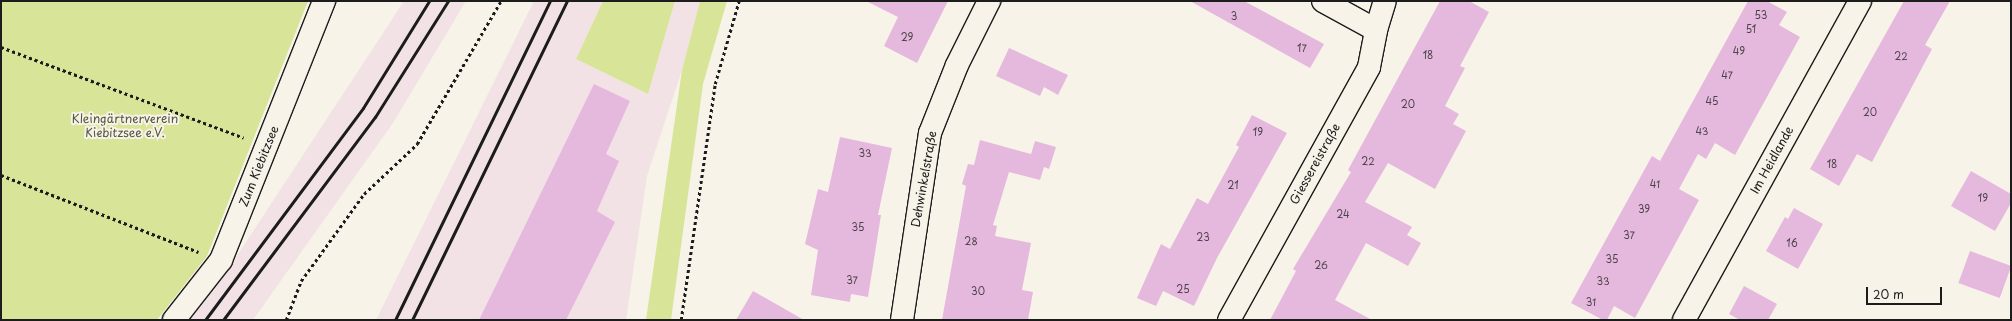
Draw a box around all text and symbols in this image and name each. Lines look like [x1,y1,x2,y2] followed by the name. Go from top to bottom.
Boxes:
[1755,9,1767,21] house number: 53
[1231,10,1237,22] house number: 3
[1746,23,1756,35] house number: 51
[901,31,913,43] house number: 29
[1297,42,1307,54] house number: 17
[1733,45,1745,57] house number: 49
[1423,49,1433,61] house number: 18
[1894,50,1908,62] house number: 22
[1721,69,1733,81] house number: 47
[1706,95,1718,107] house number: 45
[1401,98,1415,110] house number: 20
[1863,106,1877,118] house number: 20
[72,112,178,140] park label: Kleingärtnerverein Kiebitzsee e.V.
[1287,121,1343,207] street label: Giessereistraße
[1747,123,1797,197] street label: Im Heidlande
[236,124,282,208] street label: Zum Kiebitzsee
[1696,125,1708,137] house number: 43
[1253,126,1263,138] house number: 19
[908,130,940,228] street label: Dehwinkelstraße
[858,147,872,159] house number: 33
[1361,155,1375,167] house number: 22
[1827,158,1837,170] house number: 18
[1650,178,1660,190] house number: 41
[1227,179,1239,191] house number: 21
[1978,192,1988,204] house number: 19
[1638,203,1650,215] house number: 39
[1336,208,1350,220] house number: 24
[852,221,864,233] house number: 35
[1623,229,1635,241] house number: 37
[1196,231,1210,243] house number: 23
[964,235,978,247] house number: 28
[1786,237,1798,249] house number: 16
[1606,253,1618,265] house number: 35
[1314,259,1328,271] house number: 26
[846,274,858,286] house number: 37
[1596,275,1610,287] house number: 33
[1868,279,1944,305] scale bar
[1176,283,1190,295] house number: 25
[971,285,985,297] house number: 30
[1873,285,1904,303] text: 20 m
[1586,296,1596,308] house number: 31

